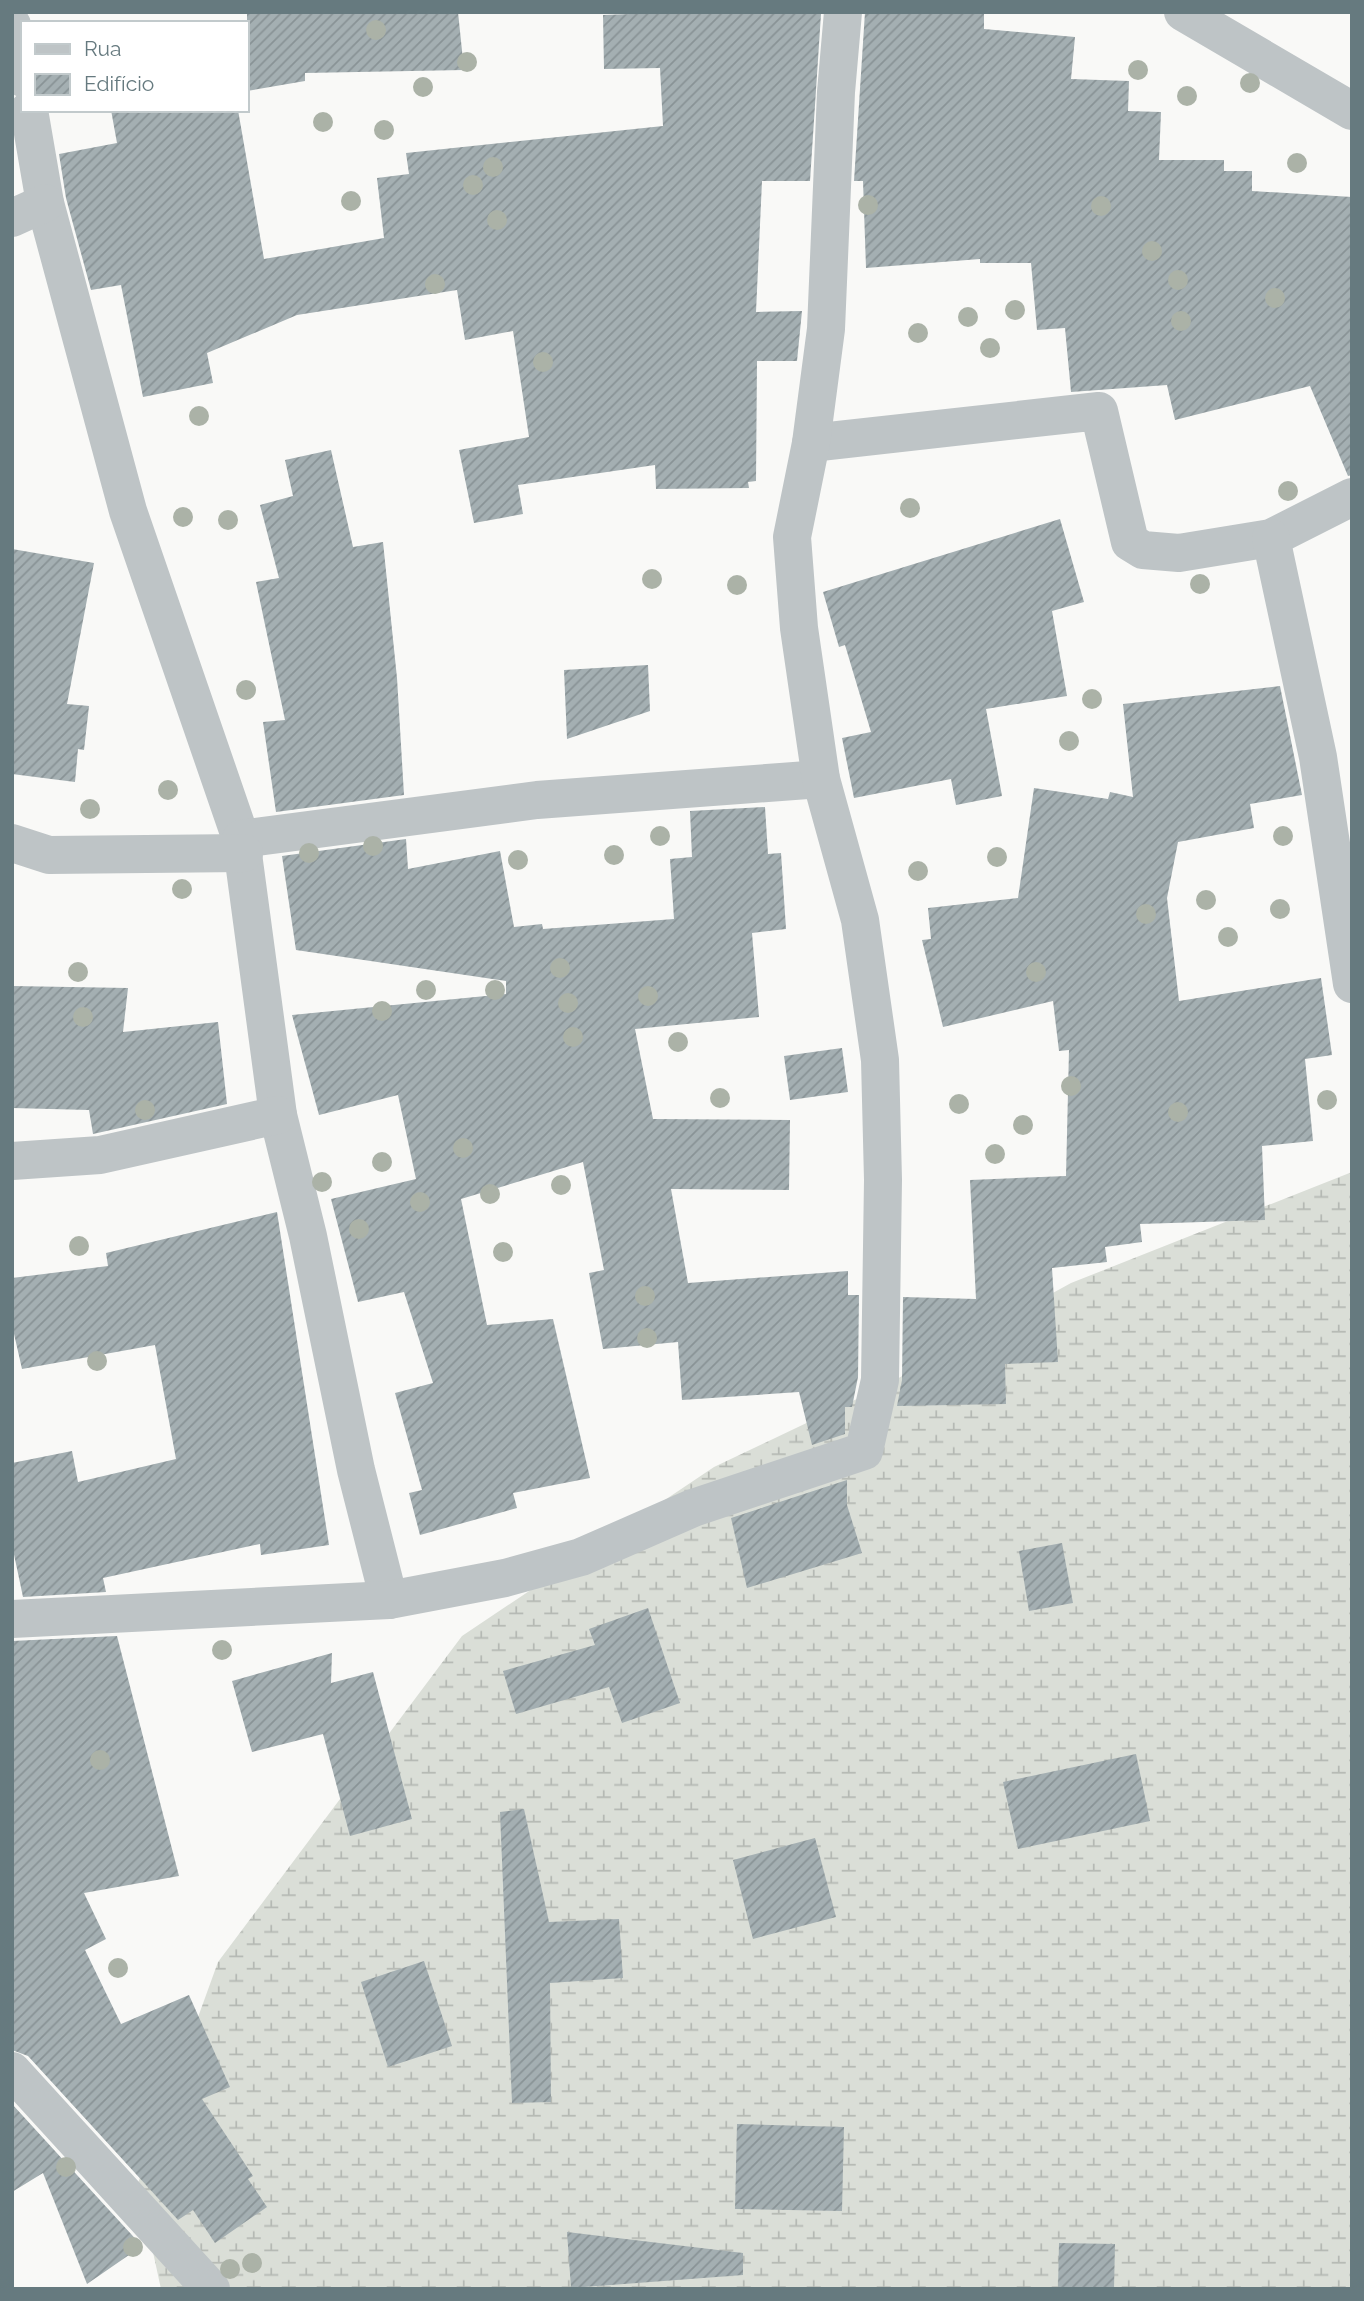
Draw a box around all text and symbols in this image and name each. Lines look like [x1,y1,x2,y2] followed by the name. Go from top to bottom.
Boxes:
[21,21,248,112] legend
[84,36,121,61] text: Rua
[84,71,154,96] text: Edifício

